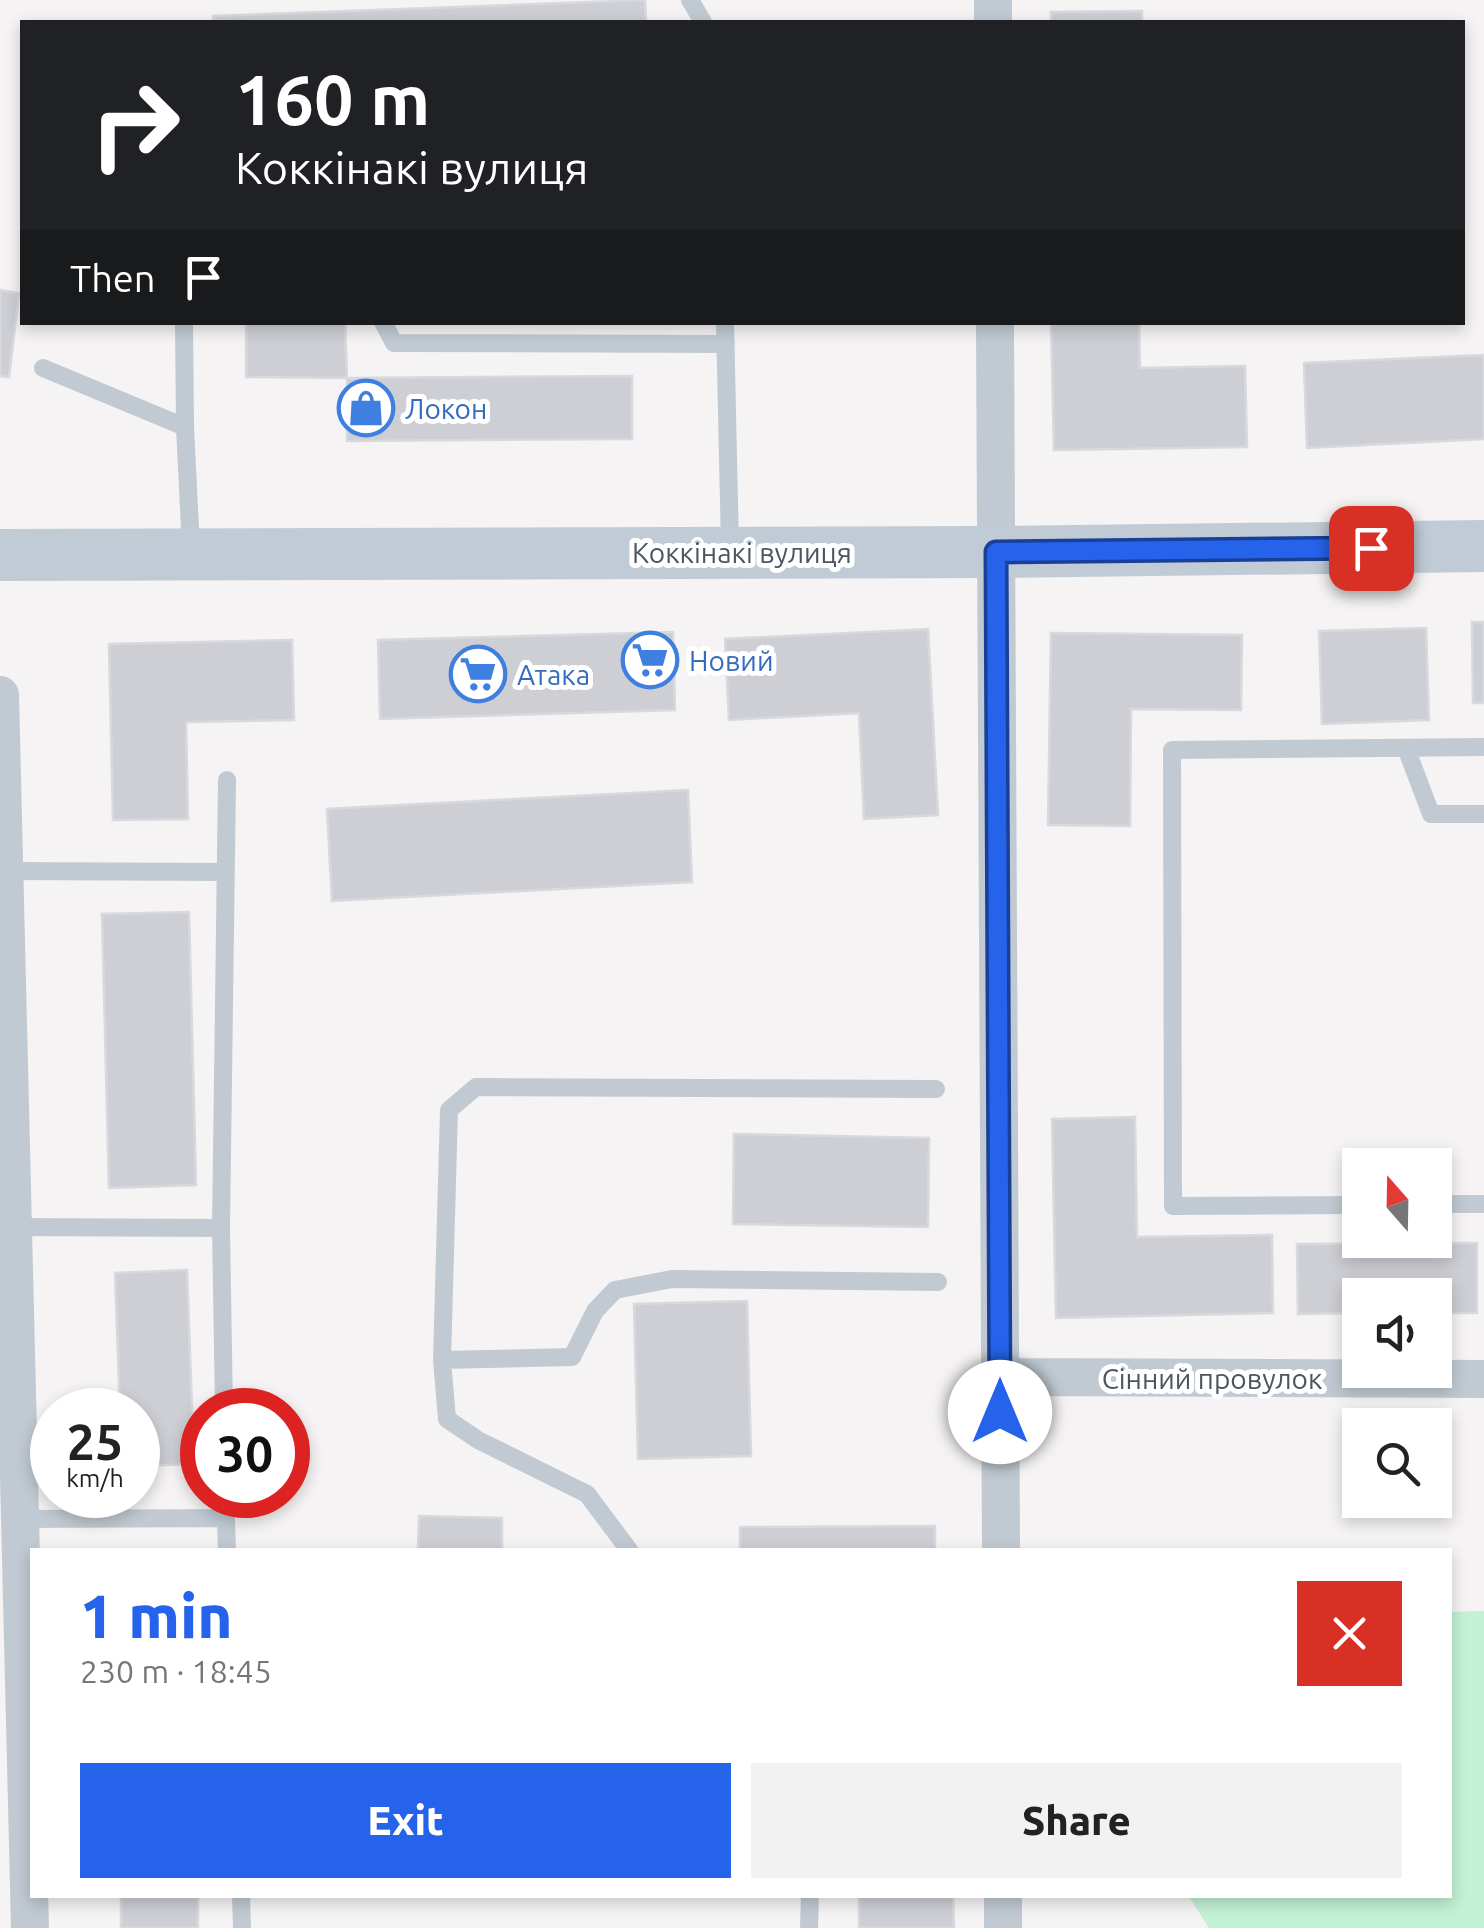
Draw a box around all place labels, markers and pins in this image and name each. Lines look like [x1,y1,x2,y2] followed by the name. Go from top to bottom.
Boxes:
[336,378,396,438] shop icon: Локон
[405,393,487,424] place label: Локон
[1329,506,1414,591] pin
[620,630,680,690] supermarket icon: Новий
[448,644,508,704] supermarket icon: Атака
[689,645,774,676] place label: Новий
[517,659,590,690] place label: Атака

